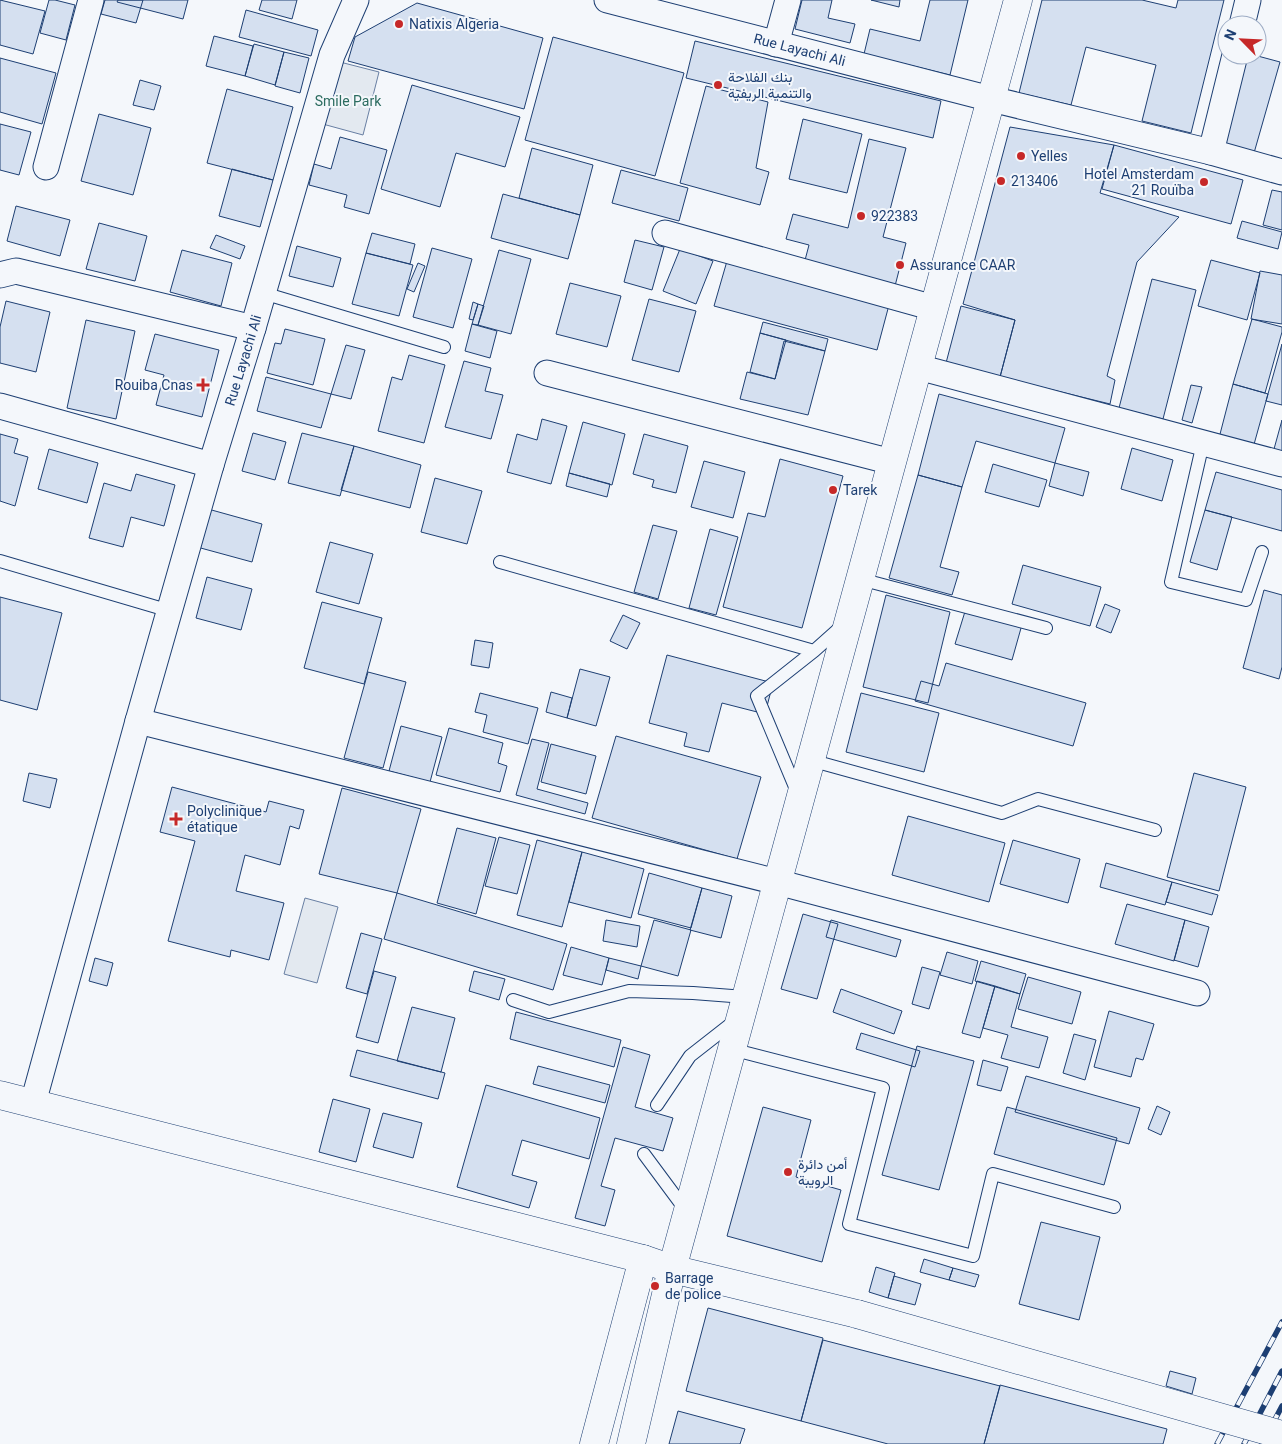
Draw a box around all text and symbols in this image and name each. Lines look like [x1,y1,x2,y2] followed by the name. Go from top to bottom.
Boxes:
[1217,15,1267,65] north arrow
[409,16,499,32] place label: Natixis Algeria
[393,18,405,30] marker: Natixis Algeria
[1221,27,1239,42] text: N
[752,30,847,69] street label: Rue Layachi Ali
[728,69,812,102] place label: بنك الفلاحة والتنمية الريفية
[712,79,724,91] marker: بنك الفلاحة والتنمية الريفية
[315,93,382,109] park label: Smile Park
[1031,148,1068,164] place label: Yelles
[1015,150,1027,162] marker: Yelles
[1084,166,1194,198] place label: Hotel Amsterdam 21 Rouïba
[1011,173,1058,189] place label: 213406
[995,175,1007,187] marker: 213406
[1198,176,1210,188] marker: Hotel Amsterdam 21 Rouïba
[871,208,918,224] place label: 922383
[855,210,867,222] marker: 922383
[910,257,1016,273] place label: Assurance CAAR
[894,259,906,271] marker: Assurance CAAR
[222,313,264,408] street label: Rue Layachi Ali
[115,377,193,393] place label: Rouiba Cnas
[197,379,209,391] marker: Rouiba Cnas
[843,482,878,498] place label: Tarek
[827,484,839,496] marker: Tarek
[187,803,262,835] place label: Polyclinique étatique
[169,812,183,826] marker: Polyclinique étatique
[798,1156,847,1189] place label: أمن دائرة الرويبة
[782,1166,794,1178] marker: أمن دائرة الرويبة
[665,1270,721,1302] place label: Barrage de police
[649,1280,661,1292] marker: Barrage de police

